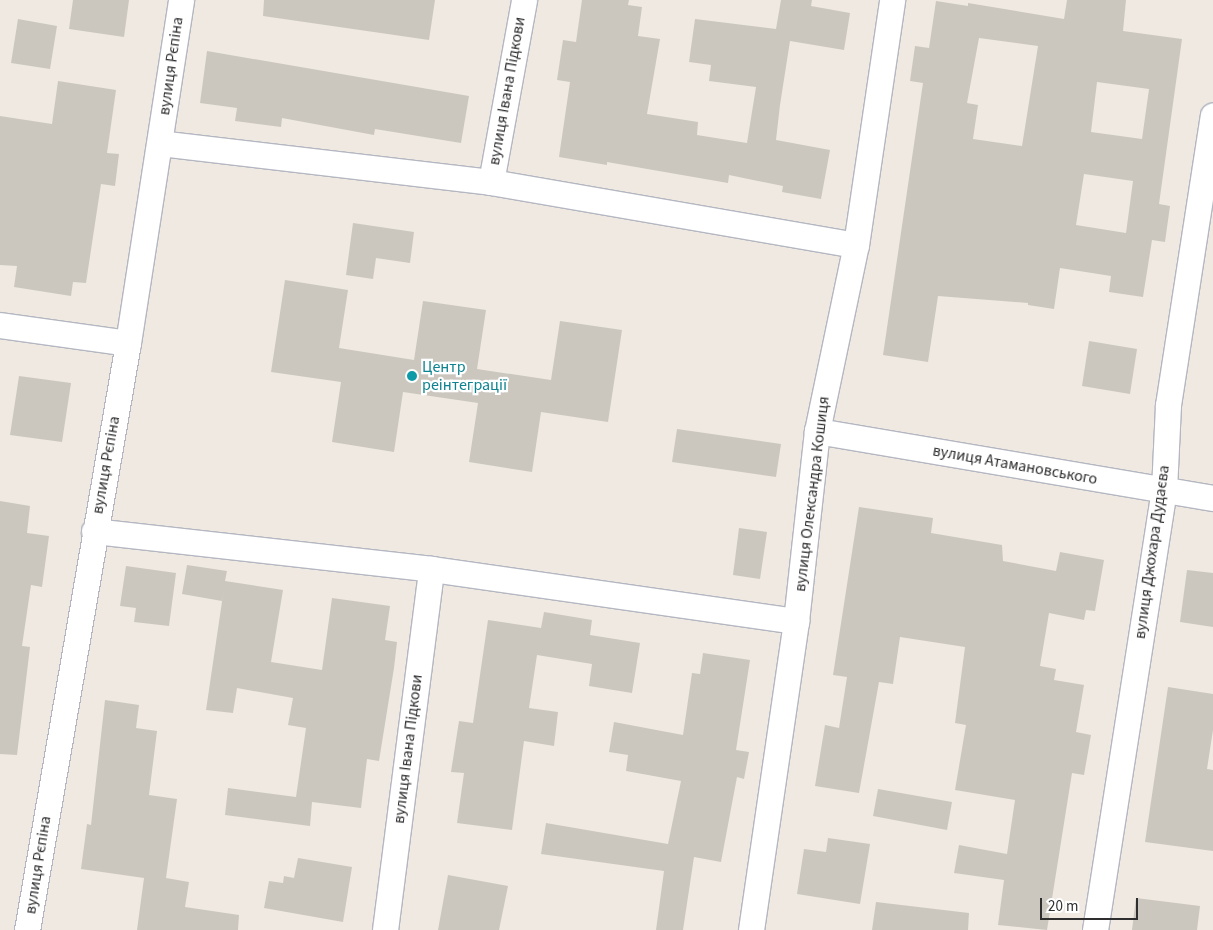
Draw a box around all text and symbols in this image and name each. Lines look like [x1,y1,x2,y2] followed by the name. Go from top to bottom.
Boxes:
[485,15,529,167] street label: вулиця Івана Підкови
[155,16,187,116] street label: вулиця Рєпіна
[422,357,507,395] place label: Центр реінтеграції
[406,370,418,382] marker: Центр реінтеграції
[790,395,834,593] street label: вулиця Олександра Кошиця
[88,415,124,515] street label: вулиця Рєпіна
[931,441,1099,489] street label: вулиця Атамановського
[1130,464,1174,640] street label: вулиця Джохара Дудаєва
[389,673,427,825] street label: вулиця Івана Підкови
[21,815,55,915] street label: вулиця Рєпіна
[1043,888,1140,920] scale bar
[1048,896,1078,917] text: 20 m

